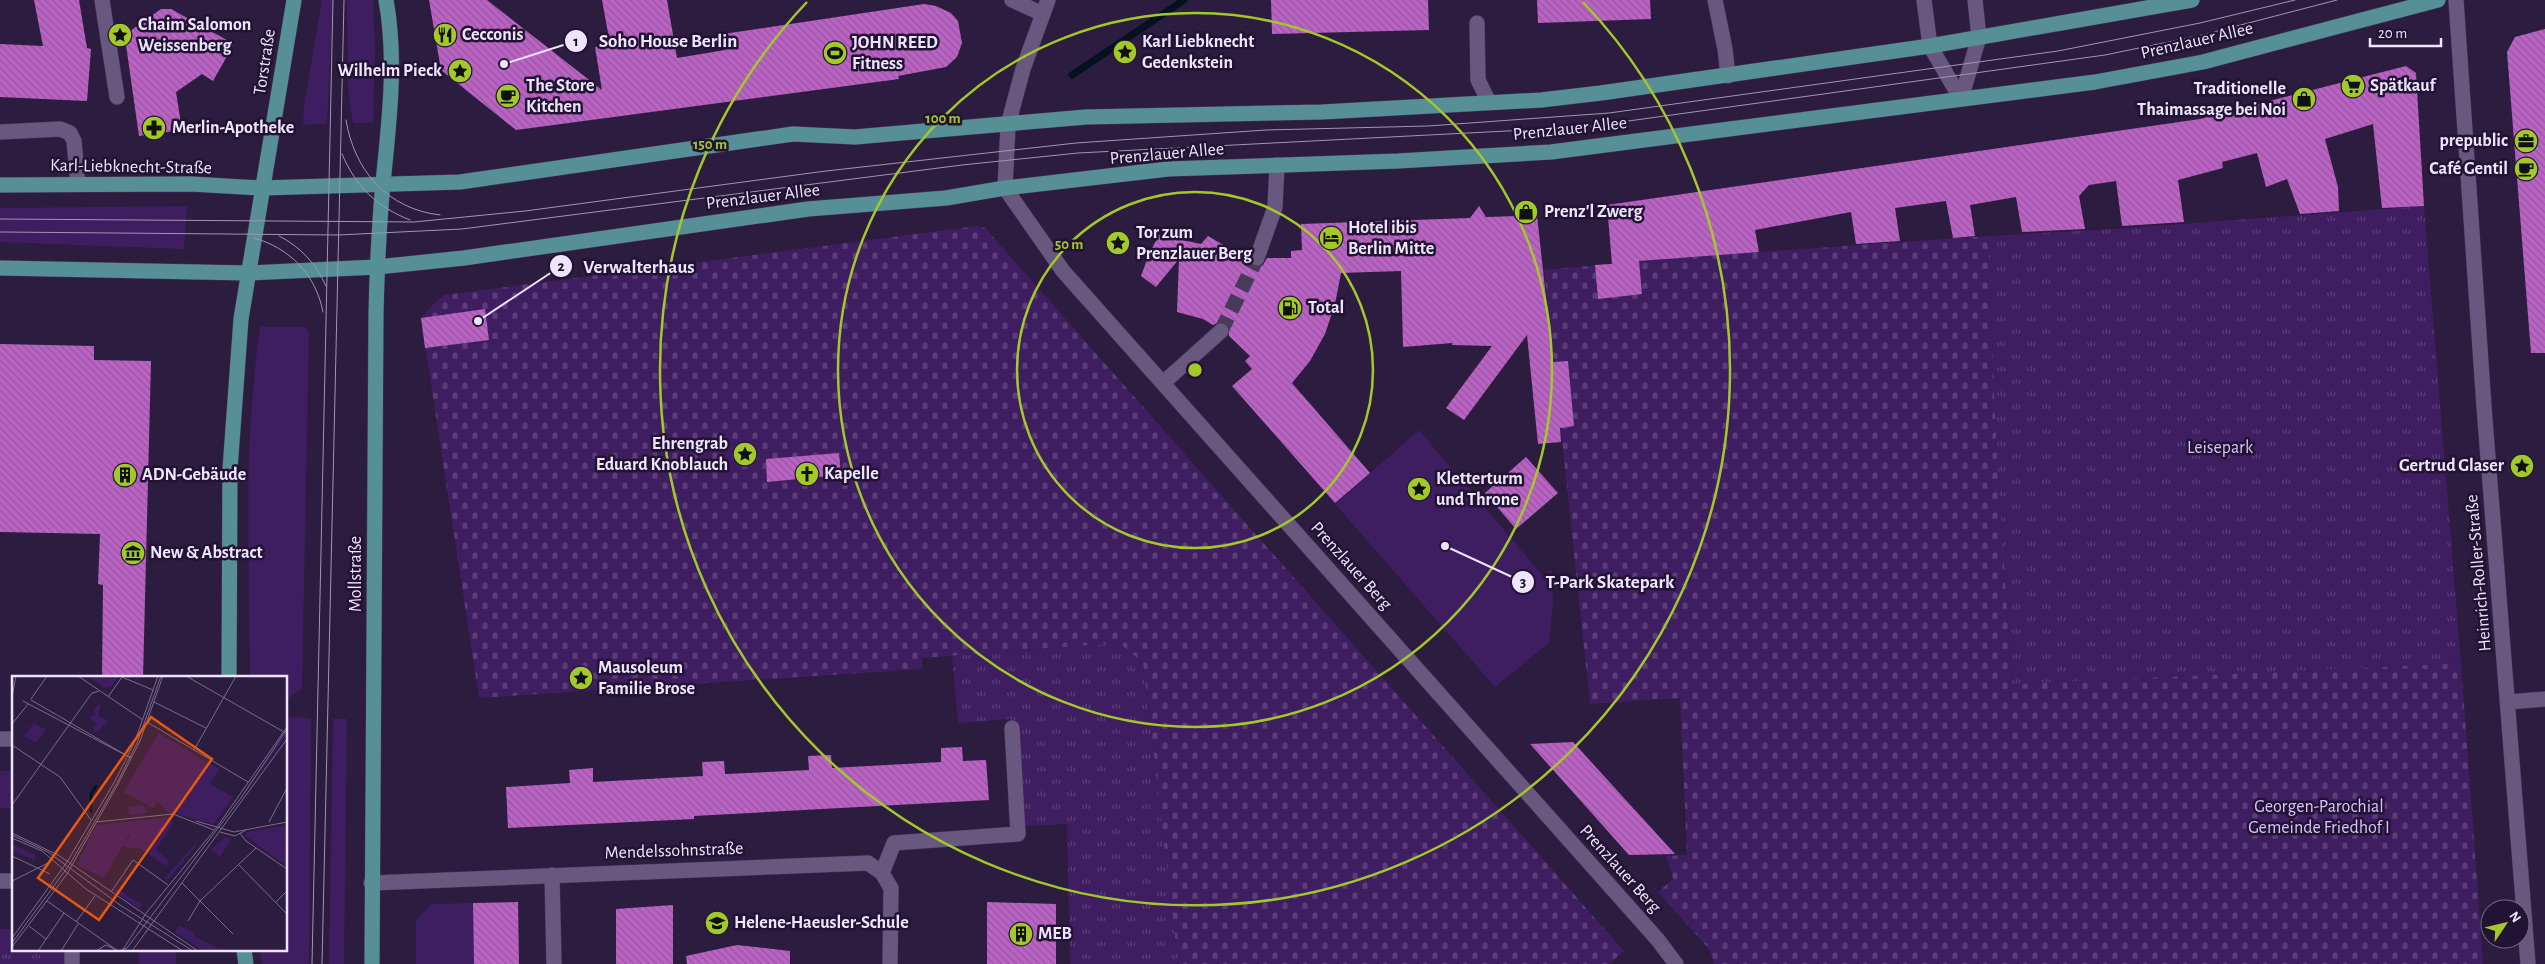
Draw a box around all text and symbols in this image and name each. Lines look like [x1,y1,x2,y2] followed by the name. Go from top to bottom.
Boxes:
[2370,15,2441,47] scale bar
[138,16,251,55] place label: Chaim Salomon Weissenberg
[2139,19,2255,63] street label: Prenzlauer Allee
[107,22,133,48] place icon: Chaim Salomon Weissenberg
[432,22,458,48] restaurant icon: Cecconis
[564,24,747,58] callout: Soho House Berlin
[462,26,523,44] place label: Cecconis
[2378,26,2407,41] text: 20 m
[251,28,279,96] street label: Torstraße
[599,32,737,51] text: Soho House Berlin
[1142,33,1254,72] place label: Karl Liebknecht Gedenkstein
[573,34,579,49] text: 1
[852,34,938,73] place label: JOHN REED Fitness
[1112,39,1138,65] place icon: Karl Liebknecht Gedenkstein
[822,40,848,66] sports icon: JOHN REED Fitness
[447,58,473,84] place icon: Wilhelm Pieck
[337,62,442,80] place label: Wilhelm Pieck
[2340,73,2366,99] supermarket icon: Spätkauf
[526,77,594,116] place label: The Store Kitchen
[2370,77,2438,95] place label: Spätkauf
[2137,80,2286,119] place label: Traditionelle Thaimassage bei Noi
[495,83,521,109] cafe icon: The Store Kitchen
[2291,86,2317,112] shop icon: Traditionelle Thaimassage bei Noi
[925,111,961,126] text: 100 m
[1512,114,1628,144] street label: Prenzlauer Allee
[141,115,167,141] pharmacy icon: Merlin-Apotheke
[172,119,294,137] place label: Merlin-Apotheke
[2513,128,2539,154] office icon: prepublic
[2440,132,2508,150] place label: prepublic
[693,137,727,152] text: 150 m
[1109,140,1225,168] street label: Prenzlauer Allee
[2513,156,2539,182] cafe icon: Café Gentil
[50,157,212,177] street label: Karl-Liebknecht-Straße
[2429,160,2508,178] place label: Café Gentil
[705,181,821,213] street label: Prenzlauer Allee
[1513,199,1539,225] shop icon: Prenz'l Zwerg
[1544,203,1643,221] place label: Prenz'l Zwerg
[1348,219,1434,258] place label: Hotel ibis Berlin Mitte
[1136,224,1253,263] place label: Tor zum Prenzlauer Berg
[1318,225,1344,251] hotel icon: Hotel ibis Berlin Mitte
[1105,230,1131,256] place icon: Tor zum Prenzlauer Berg
[1055,237,1083,252] text: 50 m
[548,249,705,283] callout: Verwalterhaus
[583,258,695,277] text: Verwalterhaus
[557,259,565,274] text: 2
[1277,295,1303,321] fuel station icon: Total
[1308,299,1344,317] place label: Total
[1186,361,1204,379] centre of rings
[596,435,728,474] place label: Ehrengrab Eduard Knoblauch
[2187,439,2254,457] park label: Leisepark
[732,441,758,467] place icon: Ehrengrab Eduard Knoblauch
[2509,453,2535,479] place icon: Gertrud Glaser
[2399,457,2505,475] place label: Gertrud Glaser
[794,461,820,487] church icon: Kapelle
[112,462,138,488] building icon: ADN-Gebäude
[824,465,879,483] place label: Kapelle
[142,466,246,484] place label: ADN-Gebäude
[1436,470,1523,509] place label: Kletterturm und Throne
[1406,476,1432,502] place icon: Kletterturm und Throne
[2463,494,2495,652] street label: Heinrich-Roller-Straße
[1307,519,1395,614] street label: Prenzlauer Berg
[347,536,365,612] street label: Mollstraße
[120,540,146,566] museum icon: New & Abstract
[150,544,263,562] place label: New & Abstract
[1511,565,1685,599] callout: T-Park Skatepark
[1546,573,1675,592] text: T-Park Skatepark
[1520,575,1526,590] text: 3
[598,659,695,698] place label: Mausoleum Familie Brose
[568,665,594,691] place icon: Mausoleum Familie Brose
[12,676,288,952] inset map
[2248,798,2390,837] park label: Georgen-Parochial Gemeinde Friedhof I
[1576,822,1664,917] street label: Prenzlauer Berg
[604,840,744,862] street label: Mendelssohnstraße
[2480,899,2530,949] north arrow
[2506,909,2523,925] text: N
[704,910,730,936] school or university icon: Helene-Haeusler-Schule
[734,914,909,932] place label: Helene-Haeusler-Schule
[1008,921,1034,947] building icon: MEB
[1038,925,1072,943] place label: MEB

